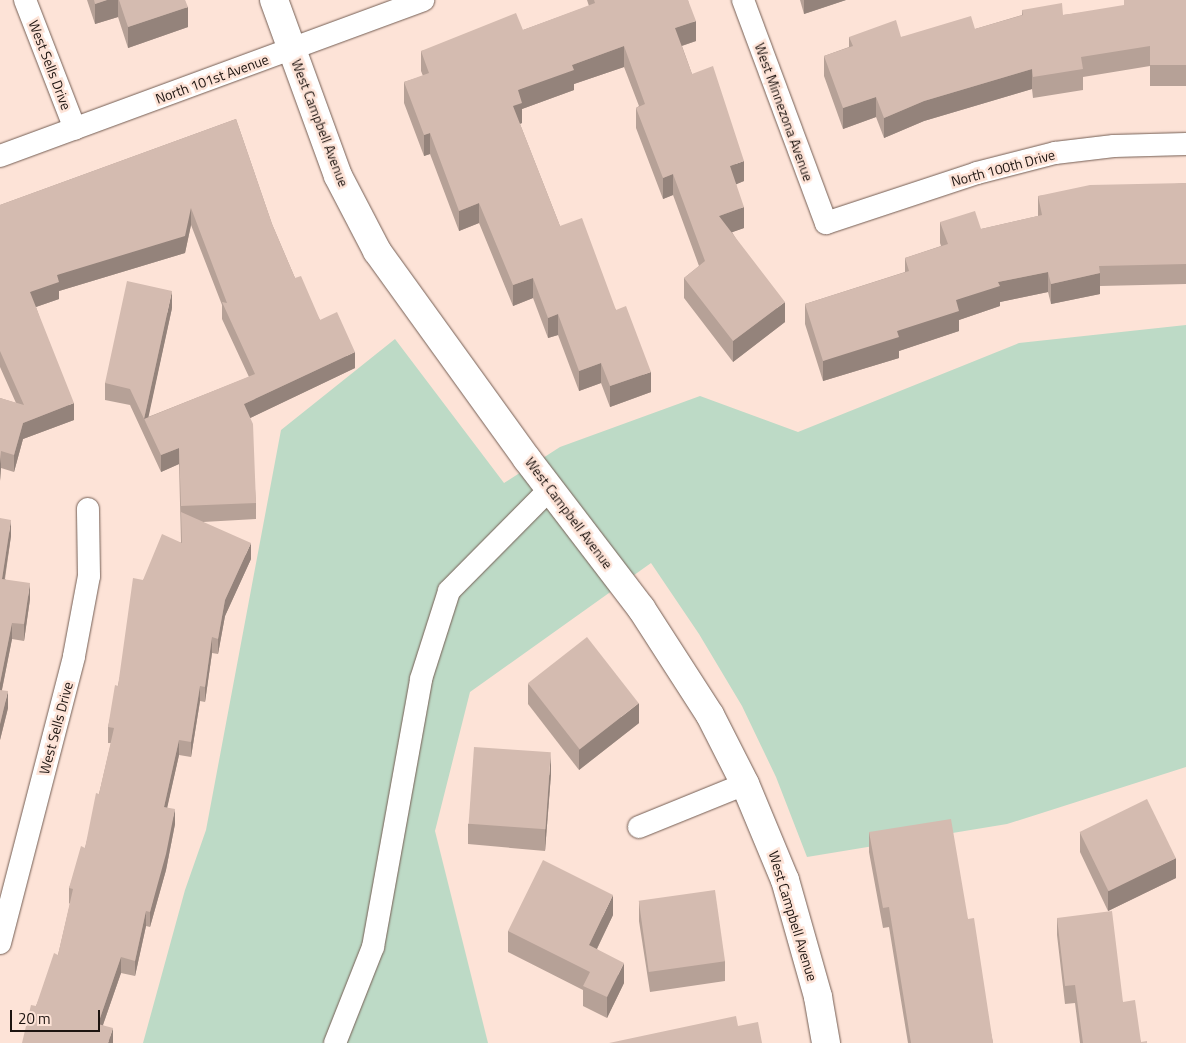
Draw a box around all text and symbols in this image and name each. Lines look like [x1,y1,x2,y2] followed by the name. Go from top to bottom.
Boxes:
[25,18,75,112] street label: West Sells Drive
[751,41,817,183] street label: West Minnezona Avenue
[153,51,271,107] street label: North 101st Avenue
[288,57,352,189] street label: West Campbell Avenue
[949,146,1057,190] street label: North 100th Drive
[522,454,616,572] street label: West Campbell Avenue
[36,680,76,776] street label: West Sells Drive
[765,849,821,983] street label: West Campbell Avenue
[12,1000,102,1032] scale bar
[18,1007,51,1030] text: 20 m

